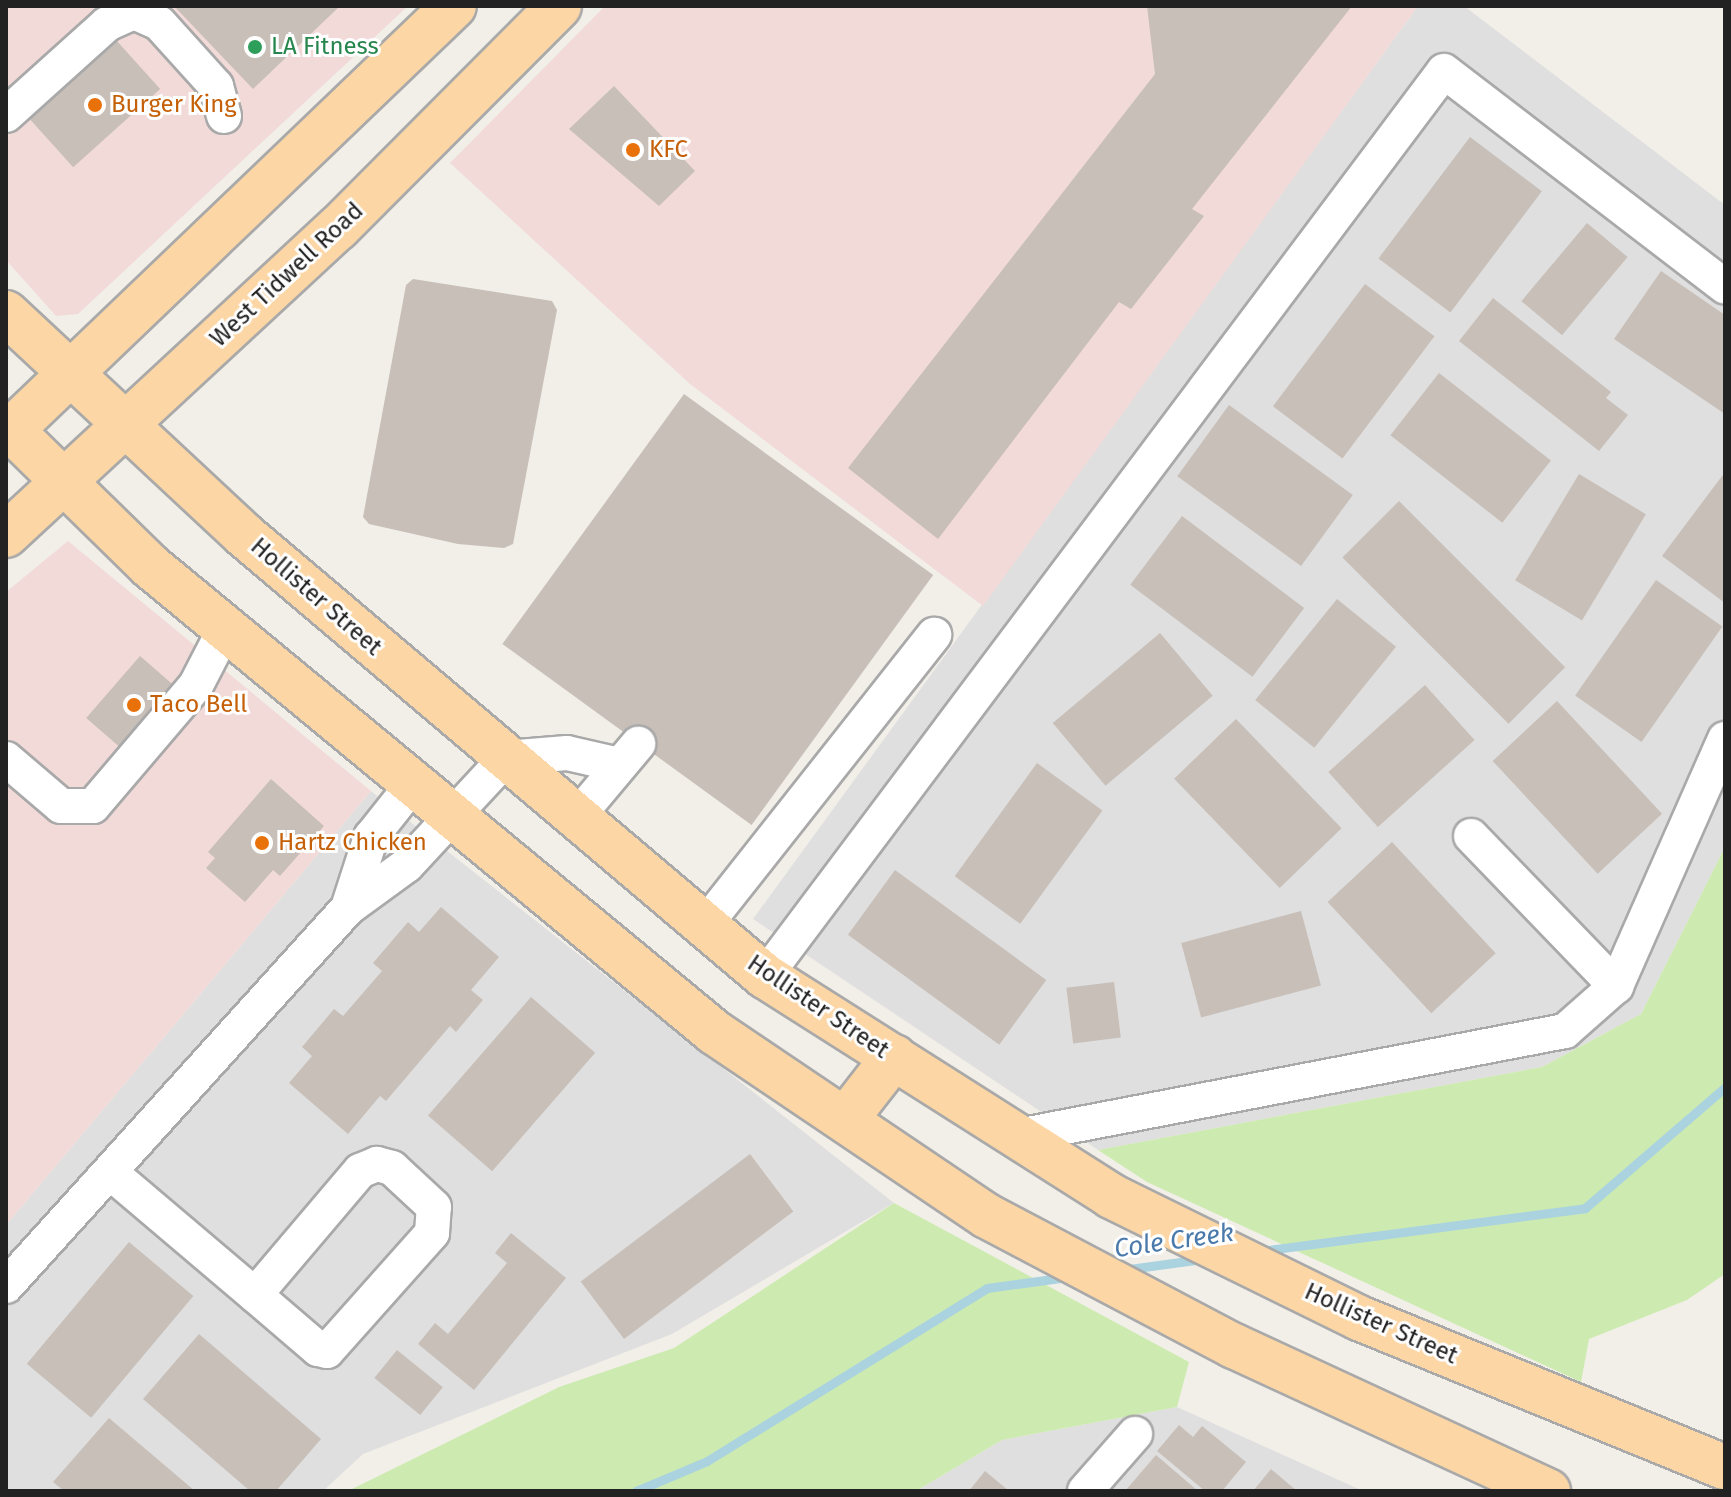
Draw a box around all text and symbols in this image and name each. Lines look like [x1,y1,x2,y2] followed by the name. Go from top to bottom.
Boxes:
[271,33,379,61] place label: LA Fitness
[246,38,264,56] marker: LA Fitness
[111,91,237,119] place label: Burger King
[86,96,104,114] marker: Burger King
[649,136,688,164] place label: KFC
[624,141,642,159] marker: KFC
[205,197,369,353] street label: West Tidwell Road
[244,532,388,662] street label: Hollister Street
[150,691,247,719] place label: Taco Bell
[125,696,143,714] marker: Taco Bell
[278,829,427,857] place label: Hartz Chicken
[253,834,271,852] marker: Hartz Chicken
[742,949,894,1065] street label: Hollister Street
[1112,1217,1236,1265] water label: Cole Creek
[1300,1277,1462,1371] street label: Hollister Street

